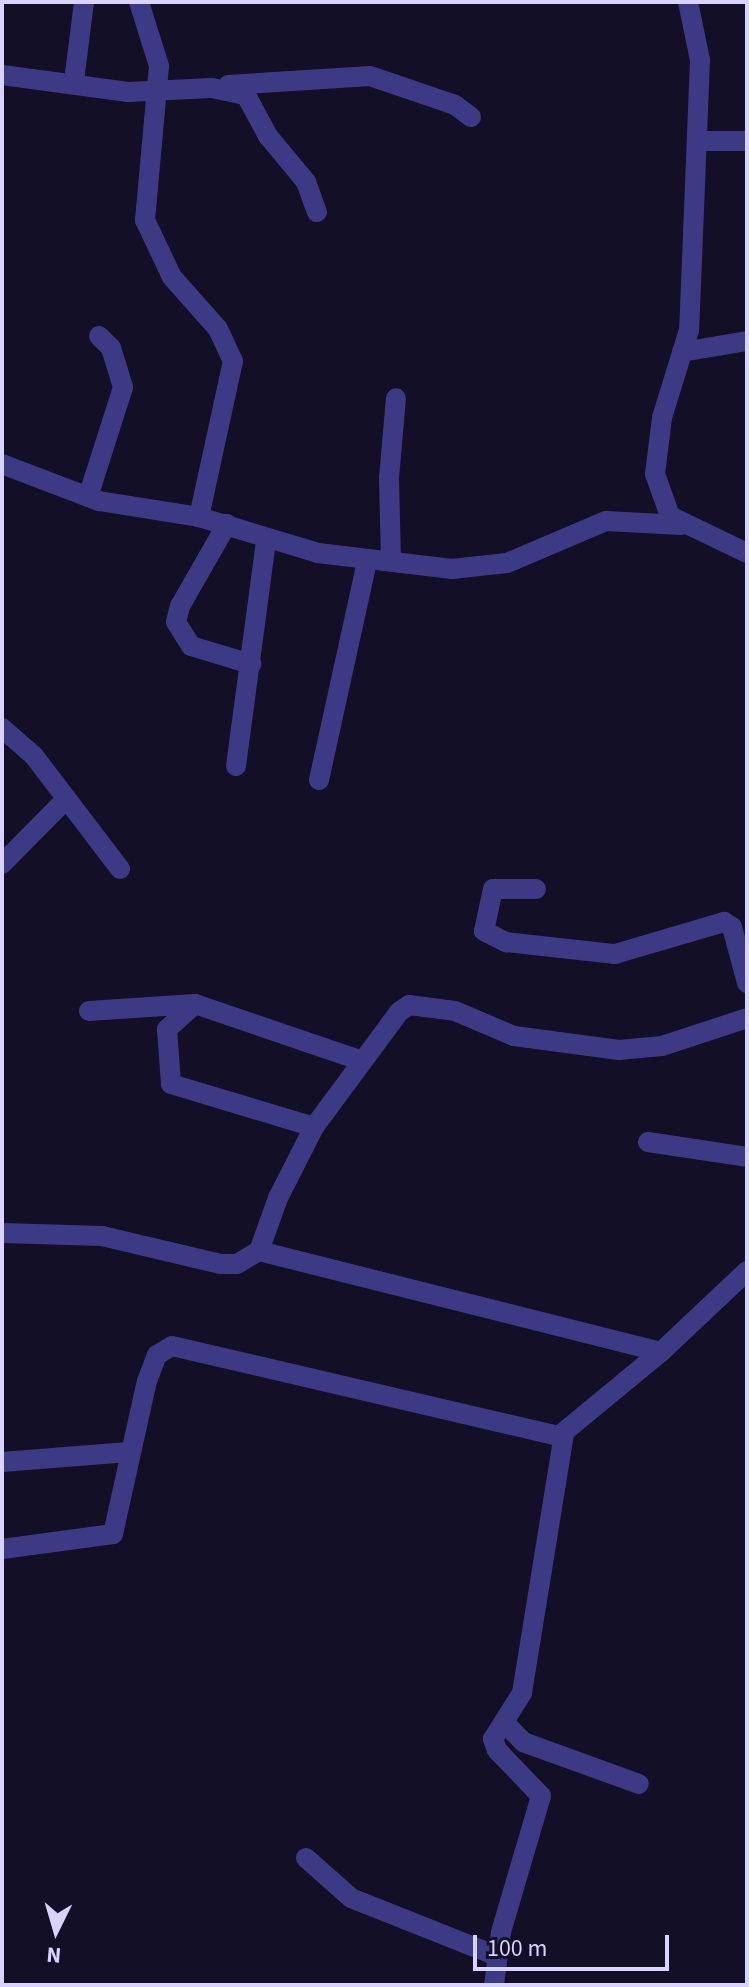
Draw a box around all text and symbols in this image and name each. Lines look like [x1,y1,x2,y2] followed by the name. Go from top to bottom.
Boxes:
[16,1891,96,1971] north arrow
[477,1919,673,1969] scale bar
[487,1931,547,1966] text: 100 m
[45,1938,63,1971] text: N

